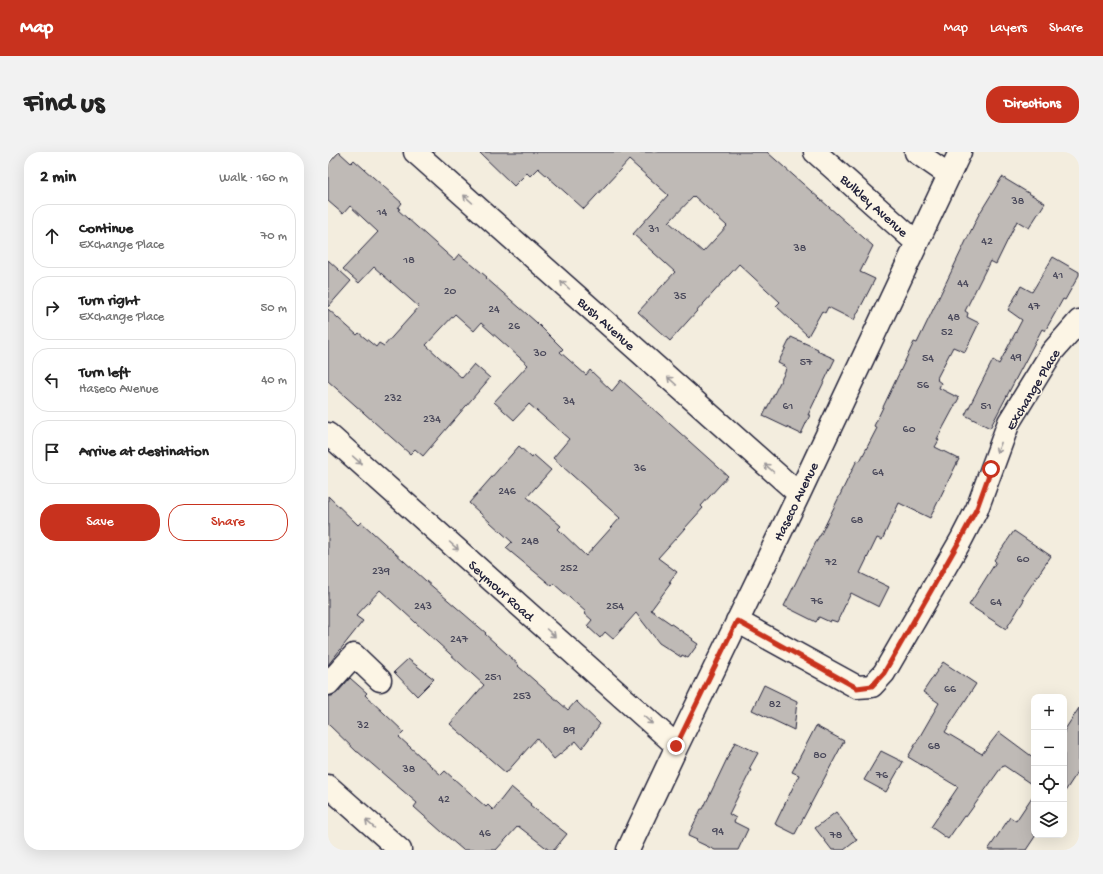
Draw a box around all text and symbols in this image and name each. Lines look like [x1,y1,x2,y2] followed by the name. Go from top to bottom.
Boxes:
[20,17,53,40] text: Map
[944,20,968,37] text: Map
[990,20,1027,37] text: Layers
[1049,20,1083,37] text: Share
[986,86,1079,123] button: Directions
[24,88,104,121] text: Find us
[40,168,76,188] text: 2 min
[219,171,288,186] text: Walk · 160 m
[835,171,911,242] street label: Bulkley Avenue
[463,194,473,203] one-way arrow
[1011,195,1025,209] house number: 38
[376,206,388,220] house number: 14
[79,220,133,238] text: Continue
[647,223,660,237] house number: 31
[41,225,63,247] icon: ahead
[261,229,287,244] text: 70 m
[981,235,993,249] house number: 42
[79,238,164,253] text: Exchange Place
[793,242,807,256] house number: 38
[402,254,415,268] house number: 18
[1053,269,1063,283] house number: 41
[957,277,969,291] house number: 44
[560,281,570,290] one-way arrow
[444,285,457,299] house number: 20
[673,290,686,304] house number: 35
[79,292,139,310] text: Turn right
[572,294,638,356] street label: Bush Avenue
[41,297,63,319] icon: right
[1028,300,1041,314] house number: 47
[260,301,287,316] text: 50 m
[488,303,500,317] house number: 24
[79,310,164,325] text: Exchange Place
[948,311,961,325] house number: 48
[508,320,521,334] house number: 26
[941,326,953,340] house number: 52
[1003,346,1065,434] street label: Exchange Place
[532,347,547,361] house number: 30
[1010,351,1022,365] house number: 49
[922,352,934,366] house number: 54
[800,356,813,370] house number: 57
[79,364,130,382] text: Turn left
[41,369,63,391] icon: left
[261,373,287,388] text: 40 m
[668,377,678,386] one-way arrow
[917,379,930,393] house number: 56
[79,382,158,397] text: Haseco Avenue
[384,392,402,406] house number: 232
[562,395,575,409] house number: 34
[783,400,794,414] house number: 61
[980,400,992,414] house number: 51
[423,413,441,427] house number: 234
[903,423,916,437] house number: 60
[41,441,63,463] icon: arrive
[995,441,1003,453] one-way arrow
[79,443,209,461] text: Arrive at destination
[352,455,362,464] one-way arrow
[771,459,824,544] street label: Haseco Avenue
[982,460,1000,478] route start
[633,462,647,476] house number: 36
[764,463,775,472] one-way arrow
[872,466,884,480] house number: 64
[498,485,517,499] house number: 246
[40,504,160,541] button: Save
[168,504,288,541] button: Share
[851,514,864,528] house number: 68
[521,535,539,549] house number: 248
[449,542,459,551] one-way arrow
[1017,553,1030,567] house number: 60
[824,556,837,570] house number: 72
[464,558,538,627] street label: Seymour Road
[560,562,578,576] house number: 252
[372,565,390,579] house number: 239
[810,595,824,609] house number: 76
[990,596,1002,610] house number: 64
[414,600,432,614] house number: 243
[606,600,624,614] house number: 254
[546,628,556,638] one-way arrow
[450,633,469,647] house number: 247
[484,671,502,685] house number: 251
[944,683,957,697] house number: 66
[513,690,531,704] house number: 253
[1031,694,1067,838] map controls
[1031,694,1067,730] button: +
[769,698,781,712] house number: 82
[642,715,653,724] one-way arrow
[356,719,369,733] house number: 32
[563,724,575,738] house number: 89
[1031,730,1067,766] button: −
[667,737,685,755] route end
[928,740,941,754] house number: 68
[813,749,827,763] house number: 80
[402,763,416,777] house number: 38
[1031,766,1067,802] button: locate
[875,769,889,783] house number: 76
[438,793,450,807] house number: 42
[1031,802,1067,838] button: layers
[366,820,376,829] one-way arrow
[711,825,724,839] house number: 94
[479,827,492,841] house number: 46
[829,829,843,843] house number: 78

